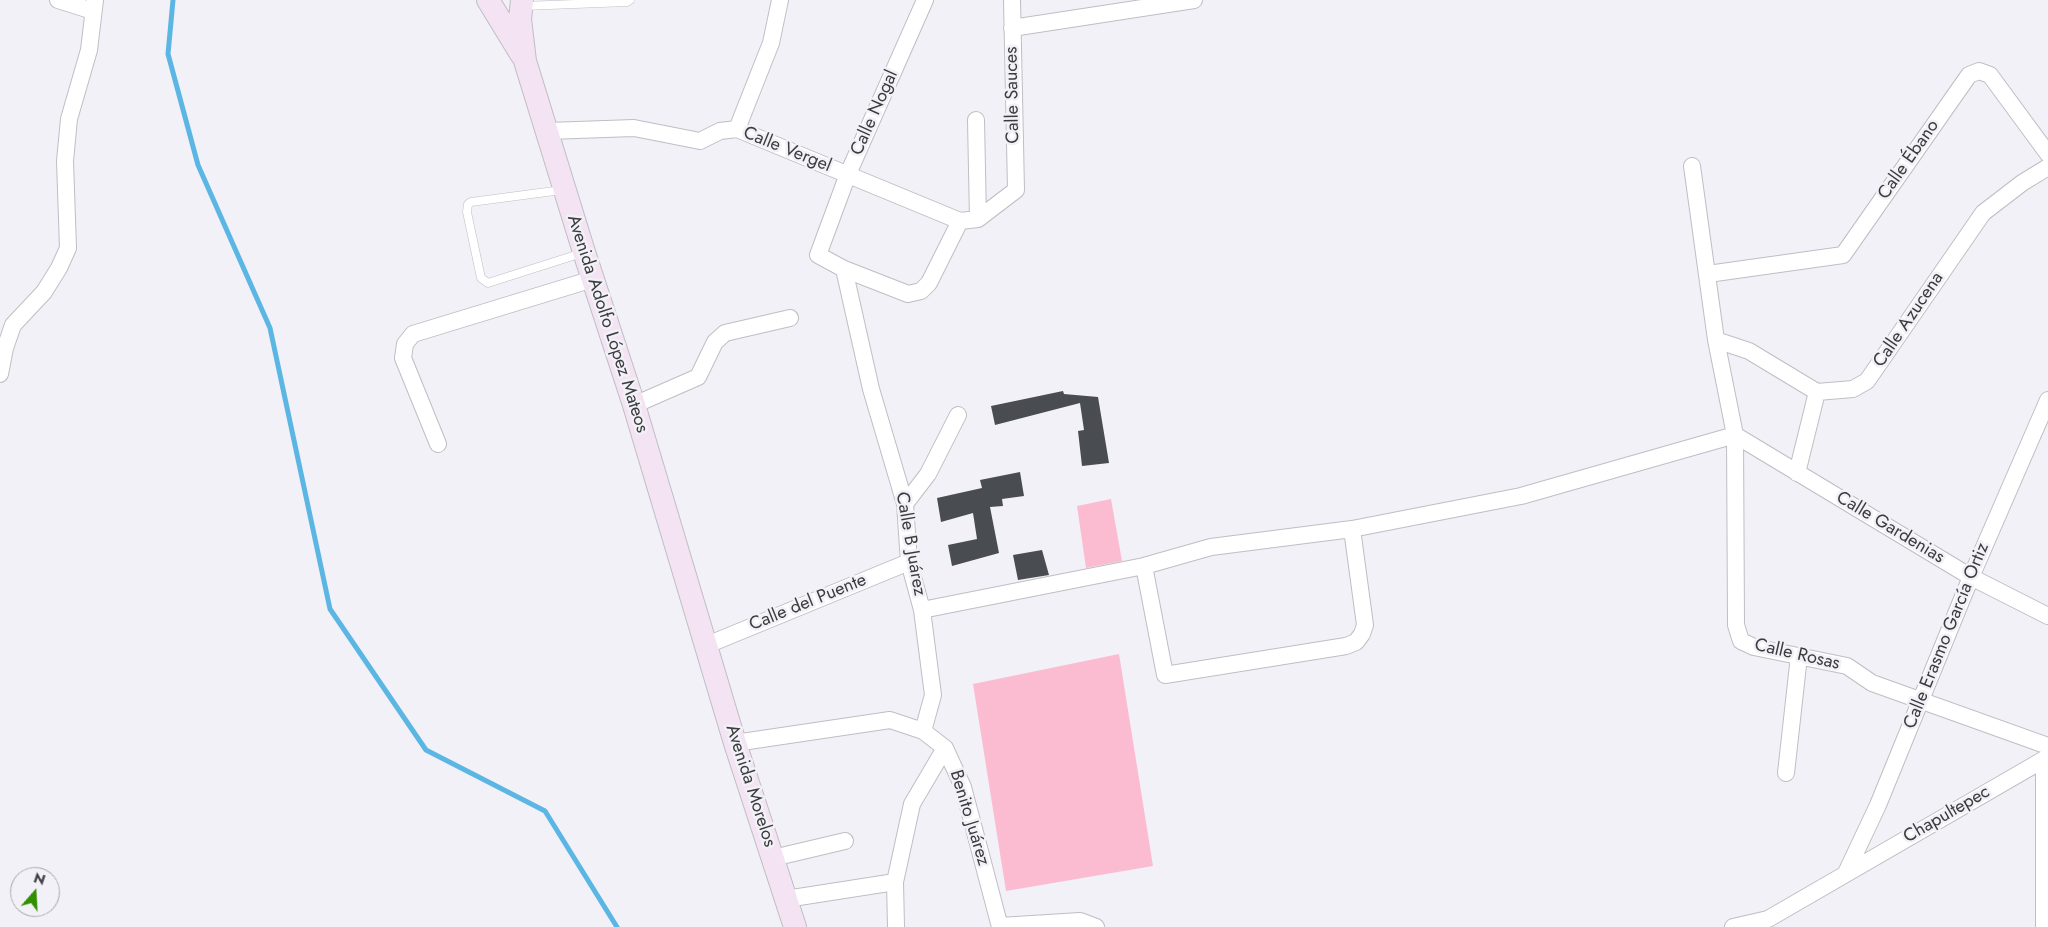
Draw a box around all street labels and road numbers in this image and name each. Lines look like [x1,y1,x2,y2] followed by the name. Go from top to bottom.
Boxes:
[1001,46,1025,144] street label: Calle Sauces
[847,67,903,159] street label: Calle Nogal
[1874,116,1944,204] street label: Calle Ébano
[740,123,834,177] street label: Calle Vergel
[562,212,652,436] street label: Avenida Adolfo López Mateos
[1869,268,1949,372] street label: Calle Azucena
[1832,487,1948,569] street label: Calle Gardenias
[890,490,930,598] street label: Calle B Juárez
[1900,540,1994,732] street label: Calle Erasmo García Ortiz
[746,570,870,636] street label: Calle del Puente
[1752,635,1842,675] street label: Calle Rosas
[720,722,780,850] street label: Avenida Morelos
[944,768,994,868] street label: Benito Juárez
[1900,782,1994,848] street label: Chapultepec

